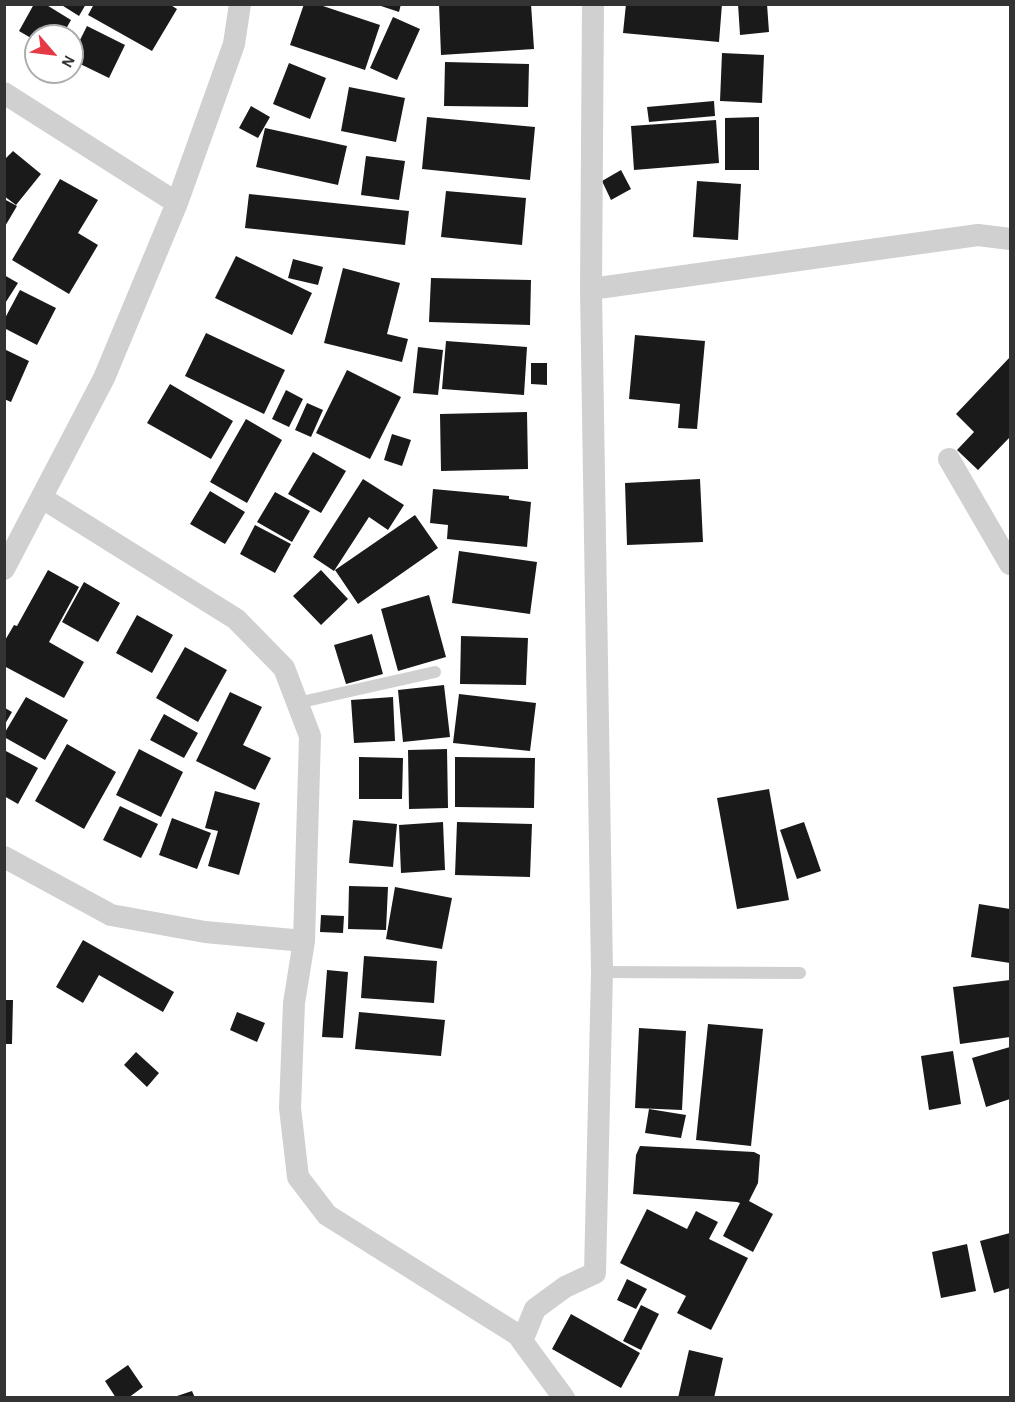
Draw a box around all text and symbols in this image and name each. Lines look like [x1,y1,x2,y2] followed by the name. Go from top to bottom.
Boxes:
[24,24,84,84] north arrow
[58,53,78,70] text: N

